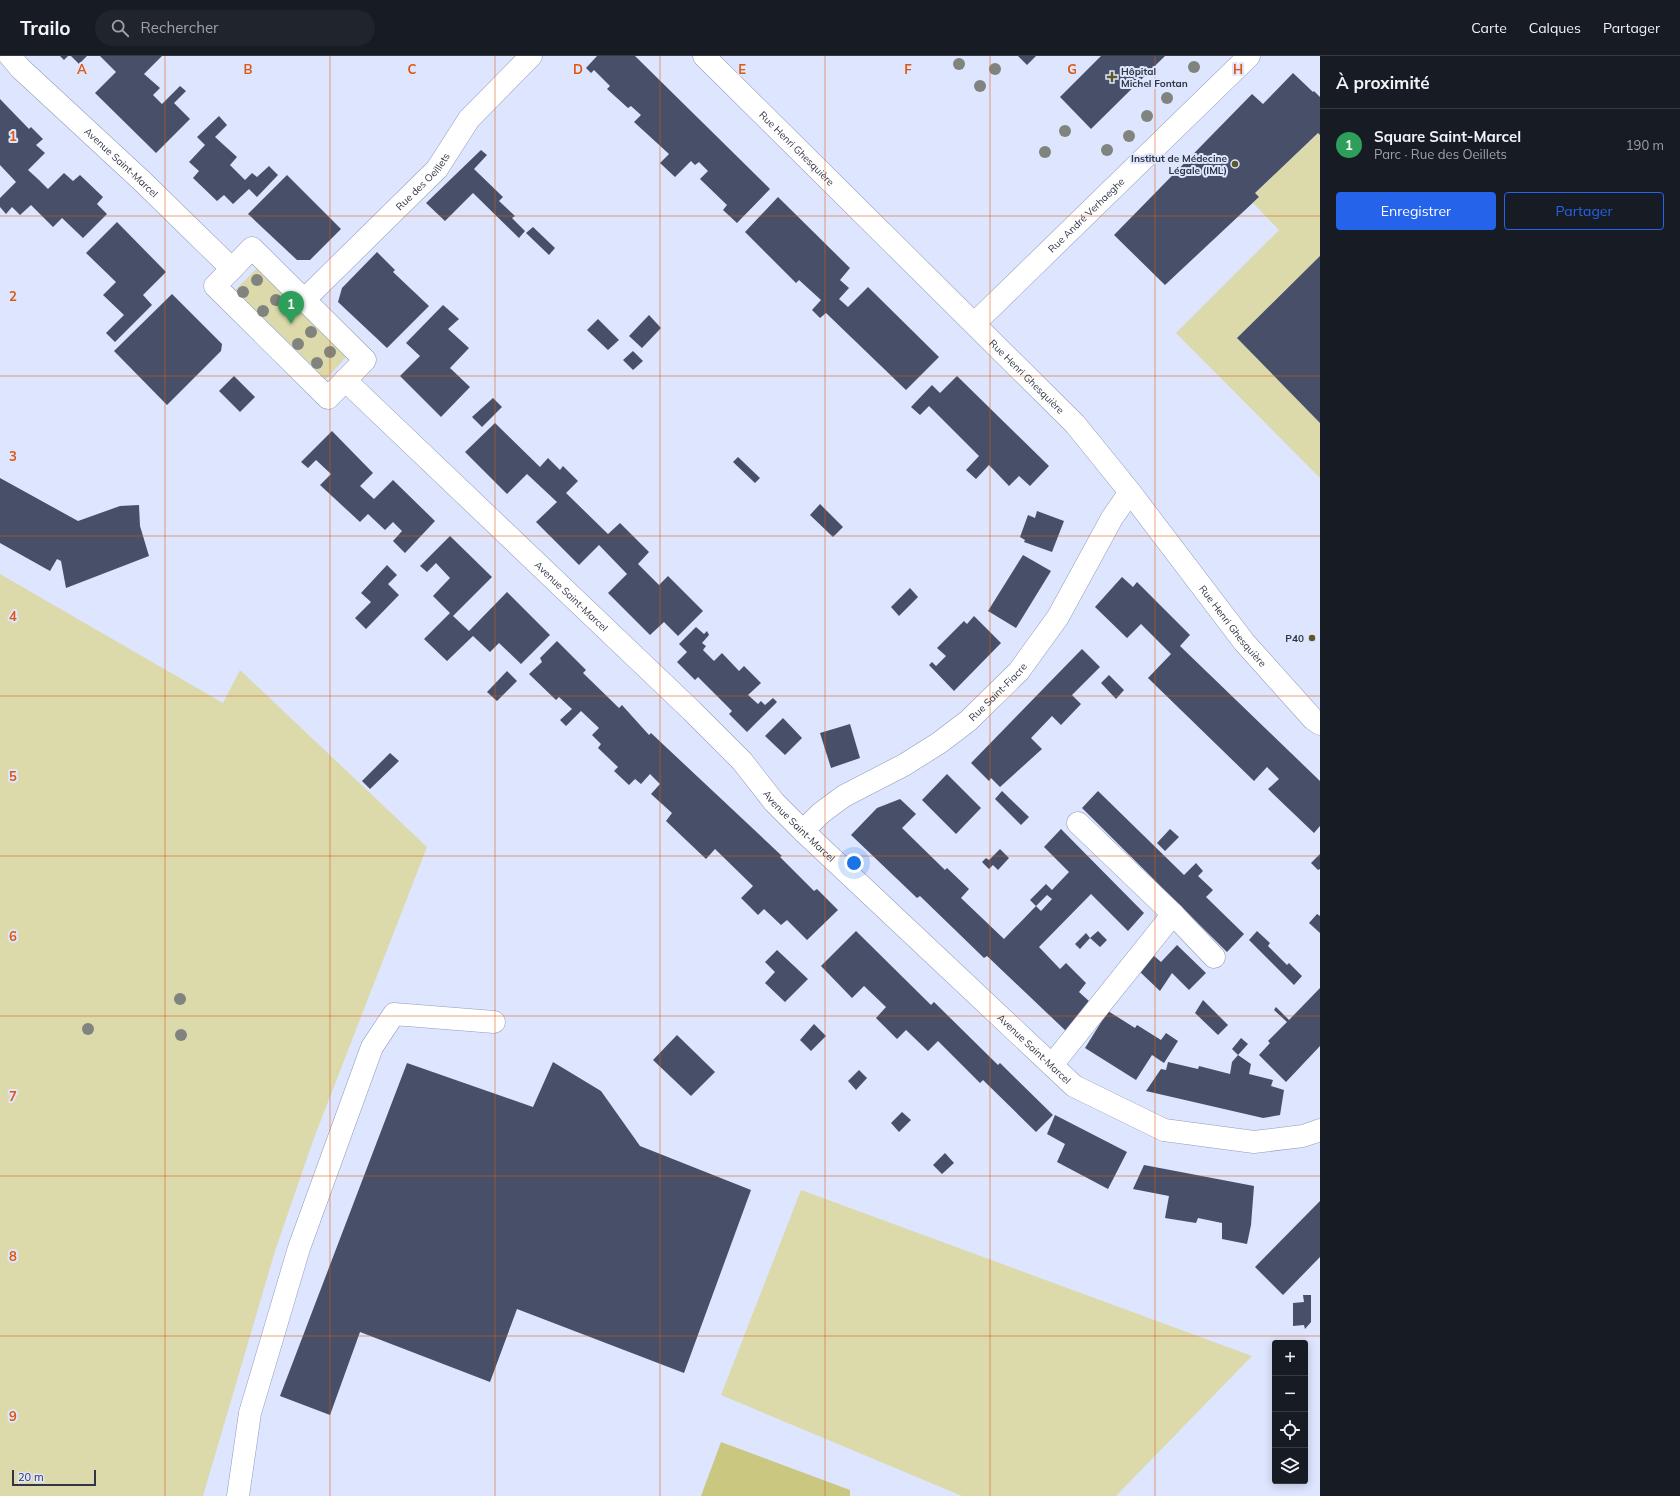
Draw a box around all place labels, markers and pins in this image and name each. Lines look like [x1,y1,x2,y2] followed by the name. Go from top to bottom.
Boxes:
[1121,65,1188,90] place label: Hôpital Michel Fontan
[1106,71,1118,83] marker: Hôpital Michel Fontan
[1131,152,1228,177] place label: Institut de Médecine Légale (IML)
[1230,159,1240,169] marker: Institut de Médecine Légale (IML)
[278,291,304,324] pin: 1
[1285,632,1304,645] place label: P40
[1307,633,1317,643] marker: P40

